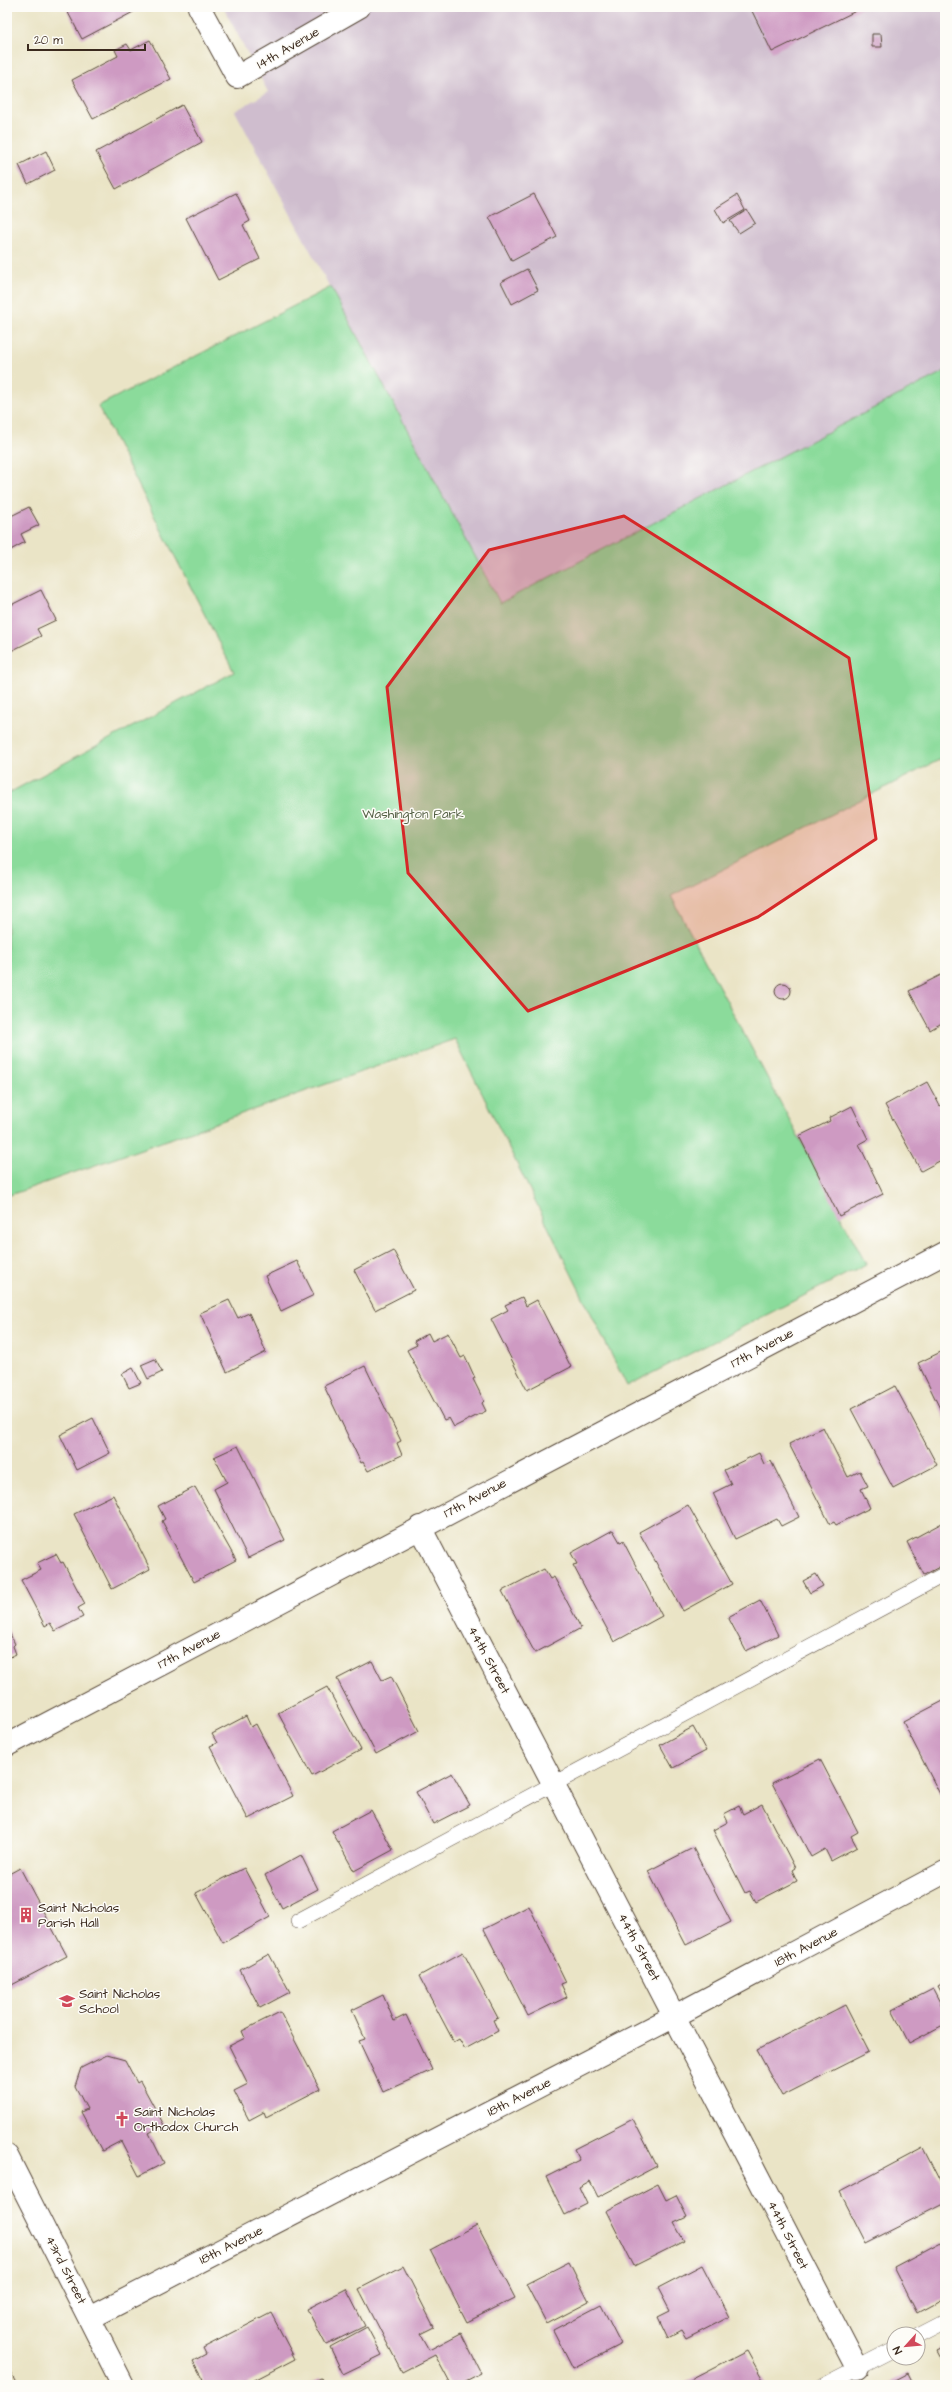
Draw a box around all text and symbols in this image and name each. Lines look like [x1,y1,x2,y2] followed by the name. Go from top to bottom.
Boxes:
[253,23,323,73] street label: 14th Avenue
[28,26,145,52] scale bar
[34,32,63,49] text: 20 m
[362,805,464,824] park label: Washington Park
[727,1324,797,1372] street label: 17th Avenue
[440,1474,510,1522] street label: 17th Avenue
[464,1623,515,1698] street label: 44th Street
[154,1625,224,1673] street label: 17th Avenue
[38,1899,120,1932] place label: Saint Nicholas Parish Hall
[17,1906,35,1924] building icon: Saint Nicholas Parish Hall
[614,1910,665,1985] street label: 44th Street
[771,1923,841,1971] street label: 18th Avenue
[79,1985,161,2018] place label: Saint Nicholas School
[58,1992,76,2010] school or university icon: Saint Nicholas School
[484,2073,554,2121] street label: 18th Avenue
[134,2103,239,2136] place label: Saint Nicholas Orthodox Church
[113,2110,131,2128] church icon: Saint Nicholas Orthodox Church
[763,2198,813,2273] street label: 44th Street
[196,2221,266,2269] street label: 18th Avenue
[41,2233,91,2308] street label: 43rd Street
[886,2326,926,2366] north arrow
[889,2344,906,2357] text: N

